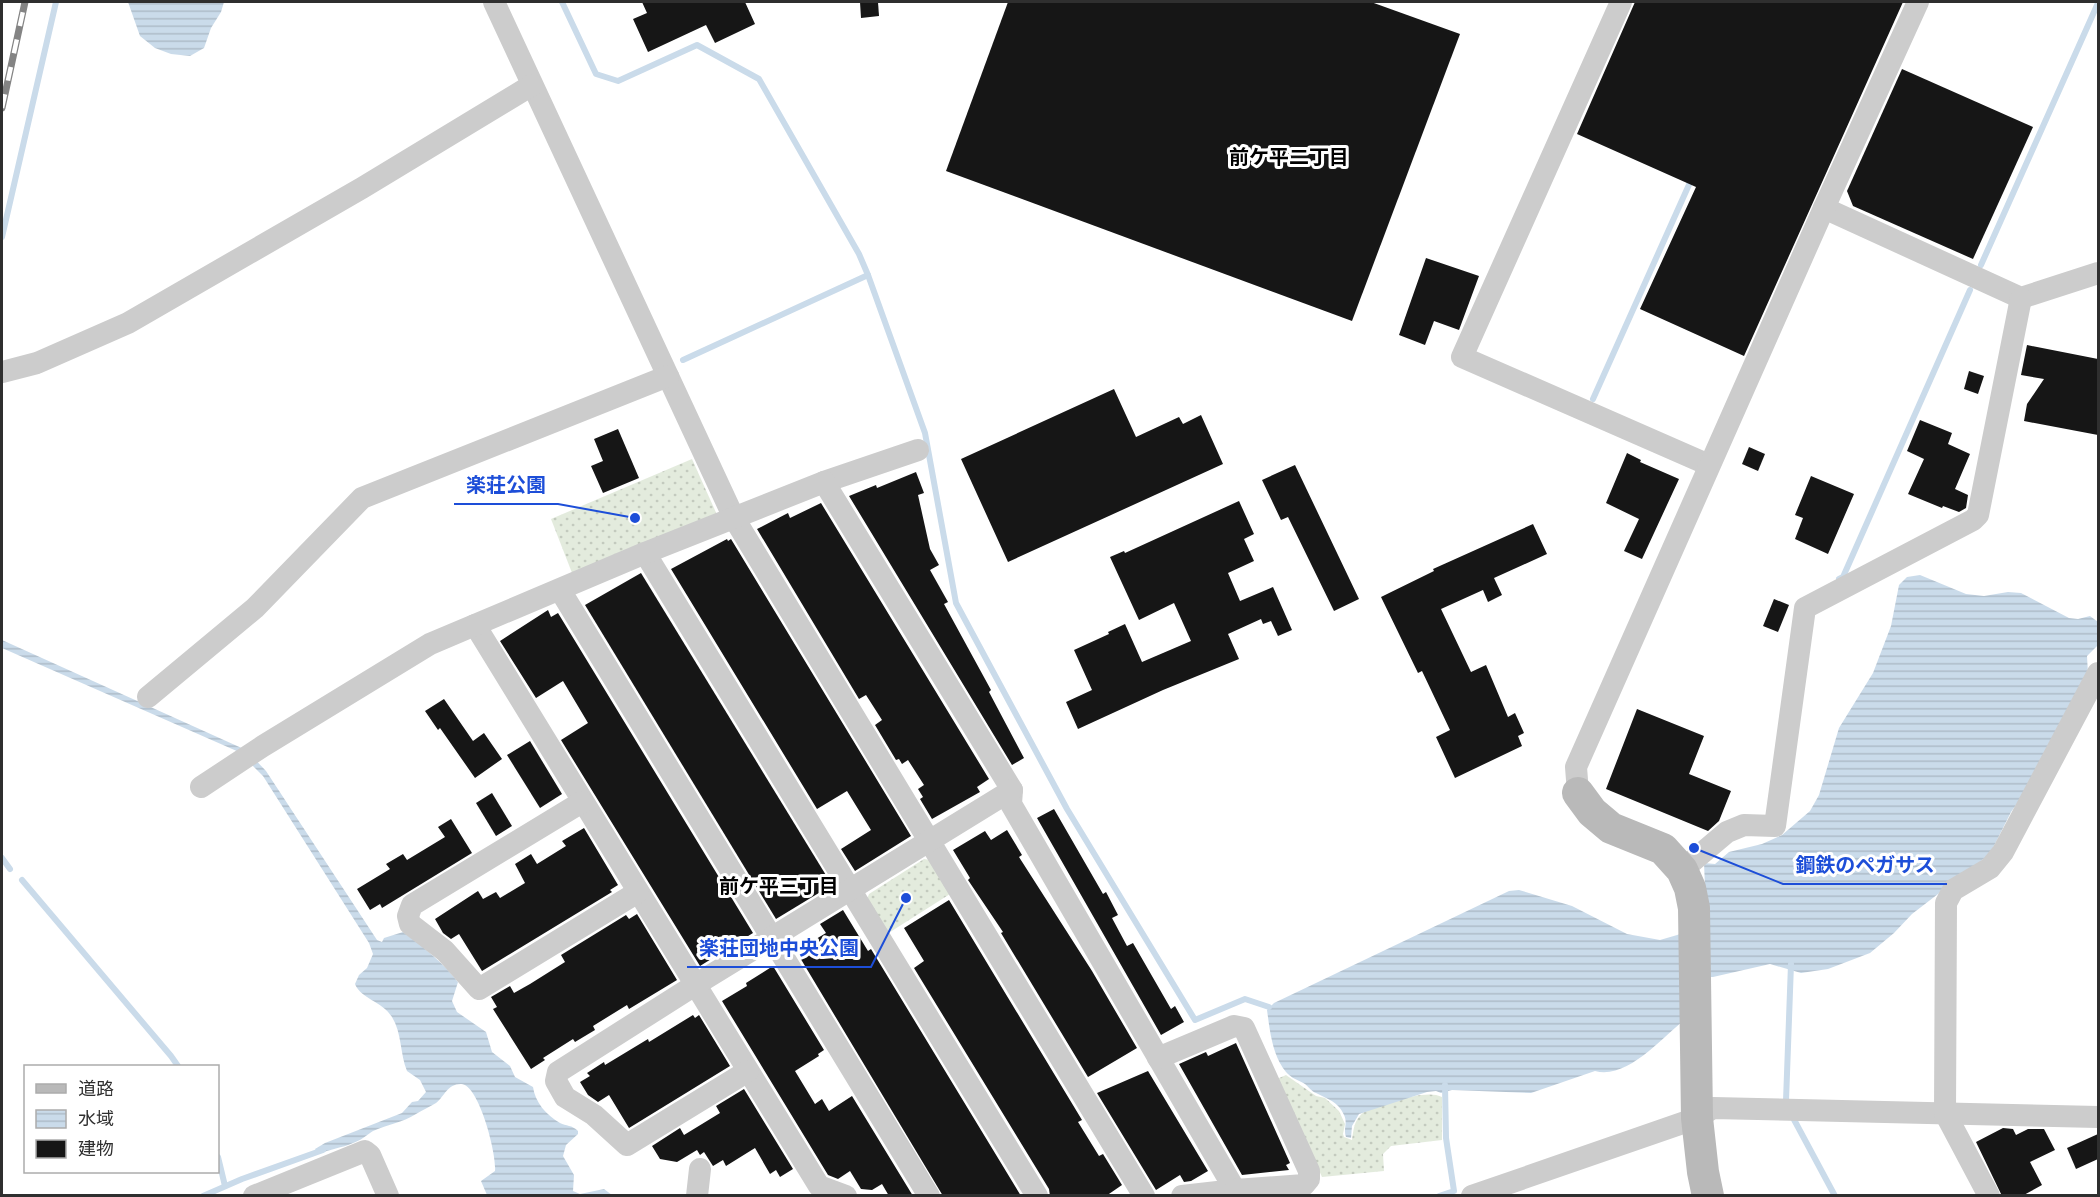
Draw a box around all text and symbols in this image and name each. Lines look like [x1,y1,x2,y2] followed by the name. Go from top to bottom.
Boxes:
[1229,144,1349,171] district label: 前ケ平二丁目
[454,466,558,504] callout: 楽荘公園
[466,472,546,499] text: 楽荘公園
[1783,846,1947,884] callout: 鋼鉄のペガサス
[1795,852,1935,879] text: 鋼鉄のペガサス
[719,873,839,900] district label: 前ケ平三丁目
[687,929,871,967] callout: 楽荘団地中央公園
[699,935,859,962] text: 楽荘団地中央公園
[24,1065,219,1173] legend
[78,1077,114,1101] text: 道路
[78,1107,114,1131] text: 水域
[78,1137,114,1161] text: 建物

